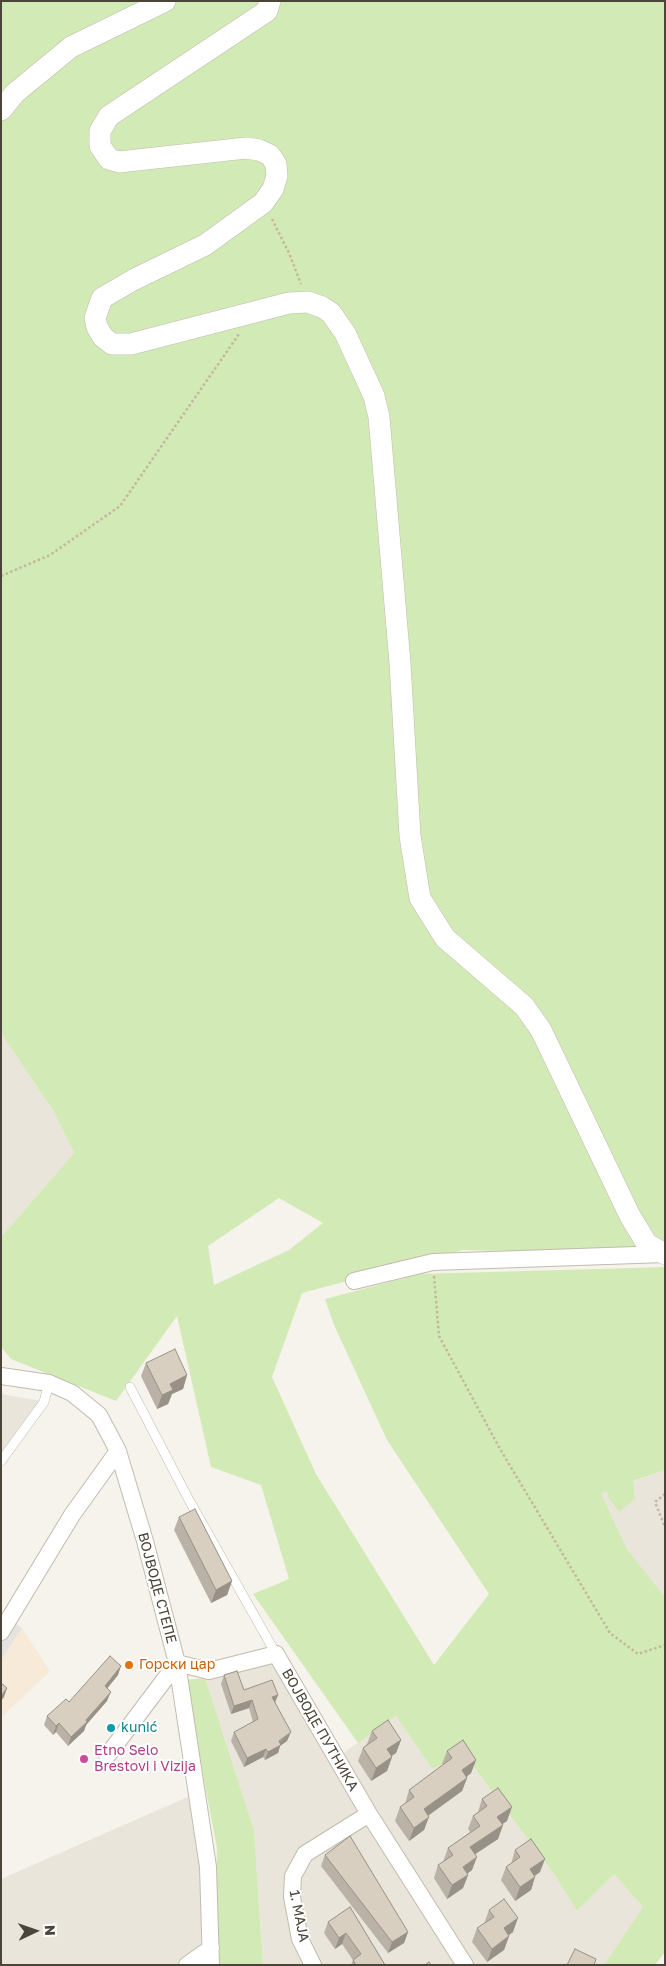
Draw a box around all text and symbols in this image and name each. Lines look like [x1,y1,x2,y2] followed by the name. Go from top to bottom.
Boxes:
[134,1531,180,1645] street label: ВОЈВОДЕ СТЕПЕ
[139,1657,215,1673] place label: Горски цар
[123,1659,135,1671] marker: Горски цар
[278,1666,362,1794] street label: ВОЈВОДЕ ПУТНИКА
[121,1720,157,1736] place label: kunić
[105,1722,117,1734] marker: kunić
[94,1743,196,1775] place label: Etno Selo Brestovi i Vizija
[78,1753,90,1765] marker: Etno Selo Brestovi i Vizija
[286,1888,312,1944] street label: 1. МАЈА
[10,1906,60,1956] north arrow
[42,1924,59,1936] text: N

